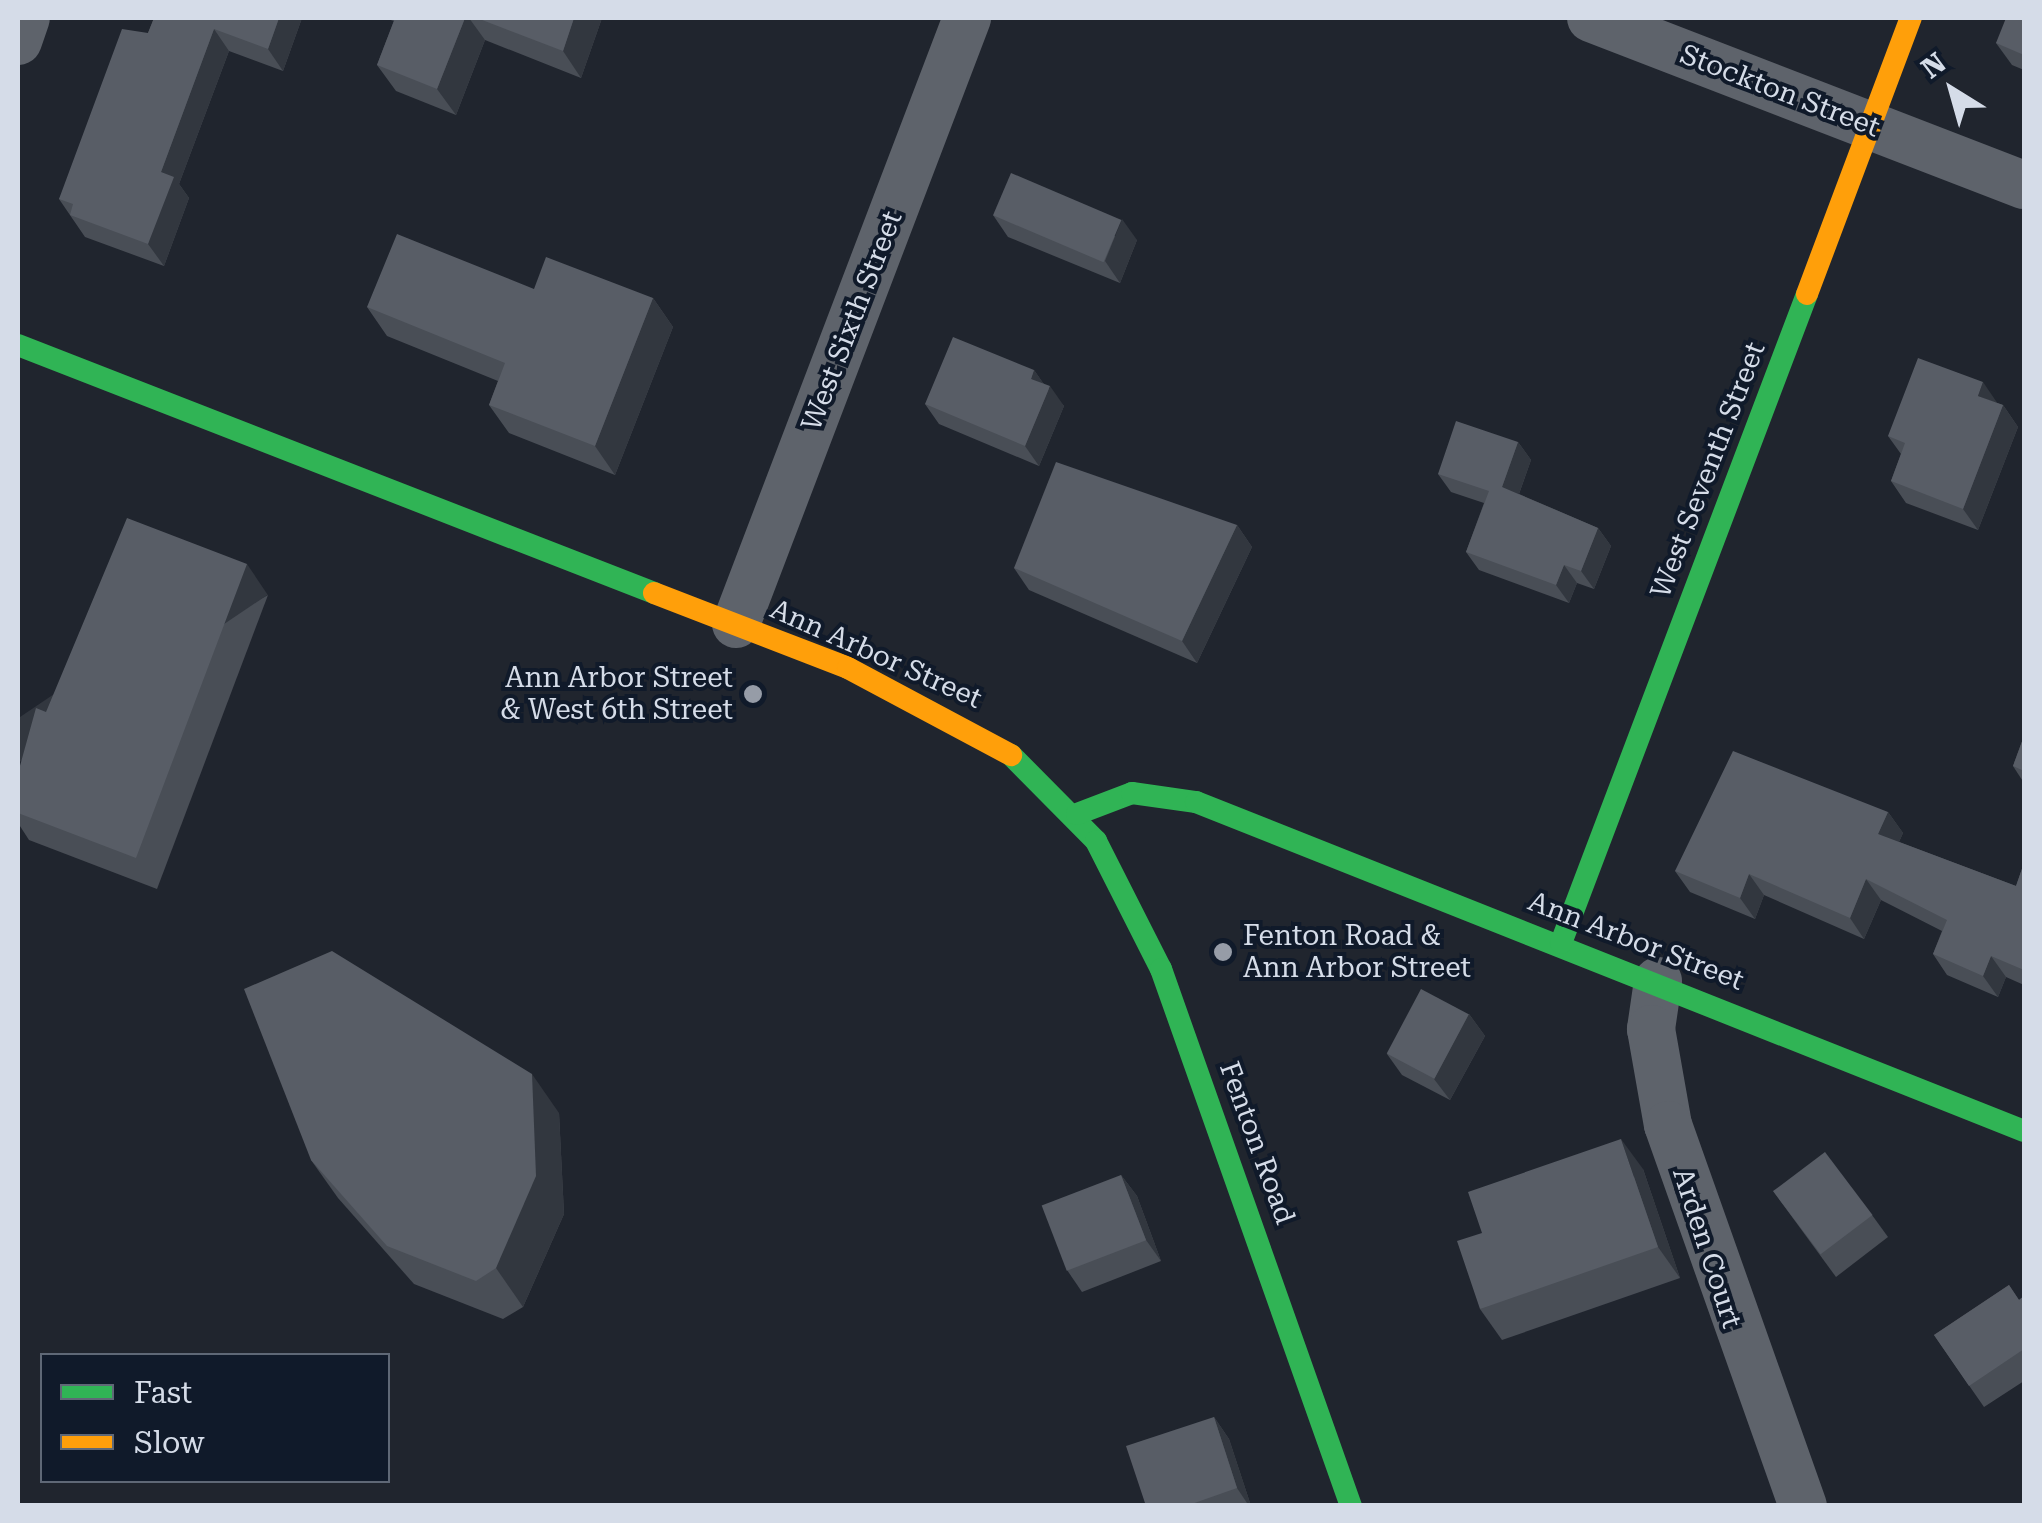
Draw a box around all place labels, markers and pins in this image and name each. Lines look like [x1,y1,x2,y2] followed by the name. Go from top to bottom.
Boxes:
[500,661,733,727] place label: Ann Arbor Street & West 6th Street
[742,683,764,705] marker: Ann Arbor Street & West 6th Street
[1243,919,1471,985] place label: Fenton Road & Ann Arbor Street
[1212,941,1234,963] marker: Fenton Road & Ann Arbor Street

